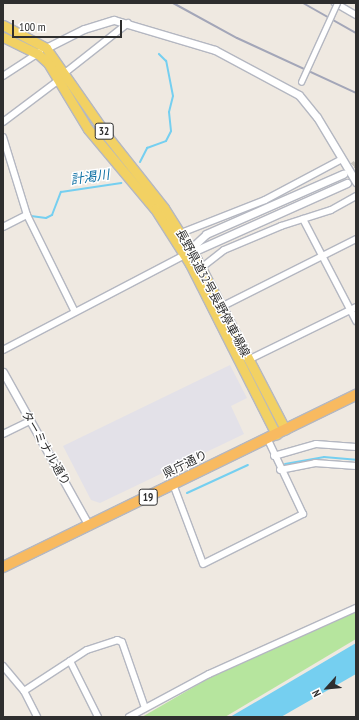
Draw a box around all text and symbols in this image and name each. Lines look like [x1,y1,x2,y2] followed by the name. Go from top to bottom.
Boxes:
[14,12,124,38] scale bar
[19,19,46,34] text: 100 m
[94,122,114,140] road number: 32
[70,168,110,188] water label: 計渇川
[173,227,253,359] street label: 長野県道32号長野停車場線
[19,408,73,488] street label: ターミナル通り
[160,447,210,481] street label: 県庁通り
[138,488,158,506] road number: 19
[307,668,347,708] north arrow
[309,688,324,699] text: N

